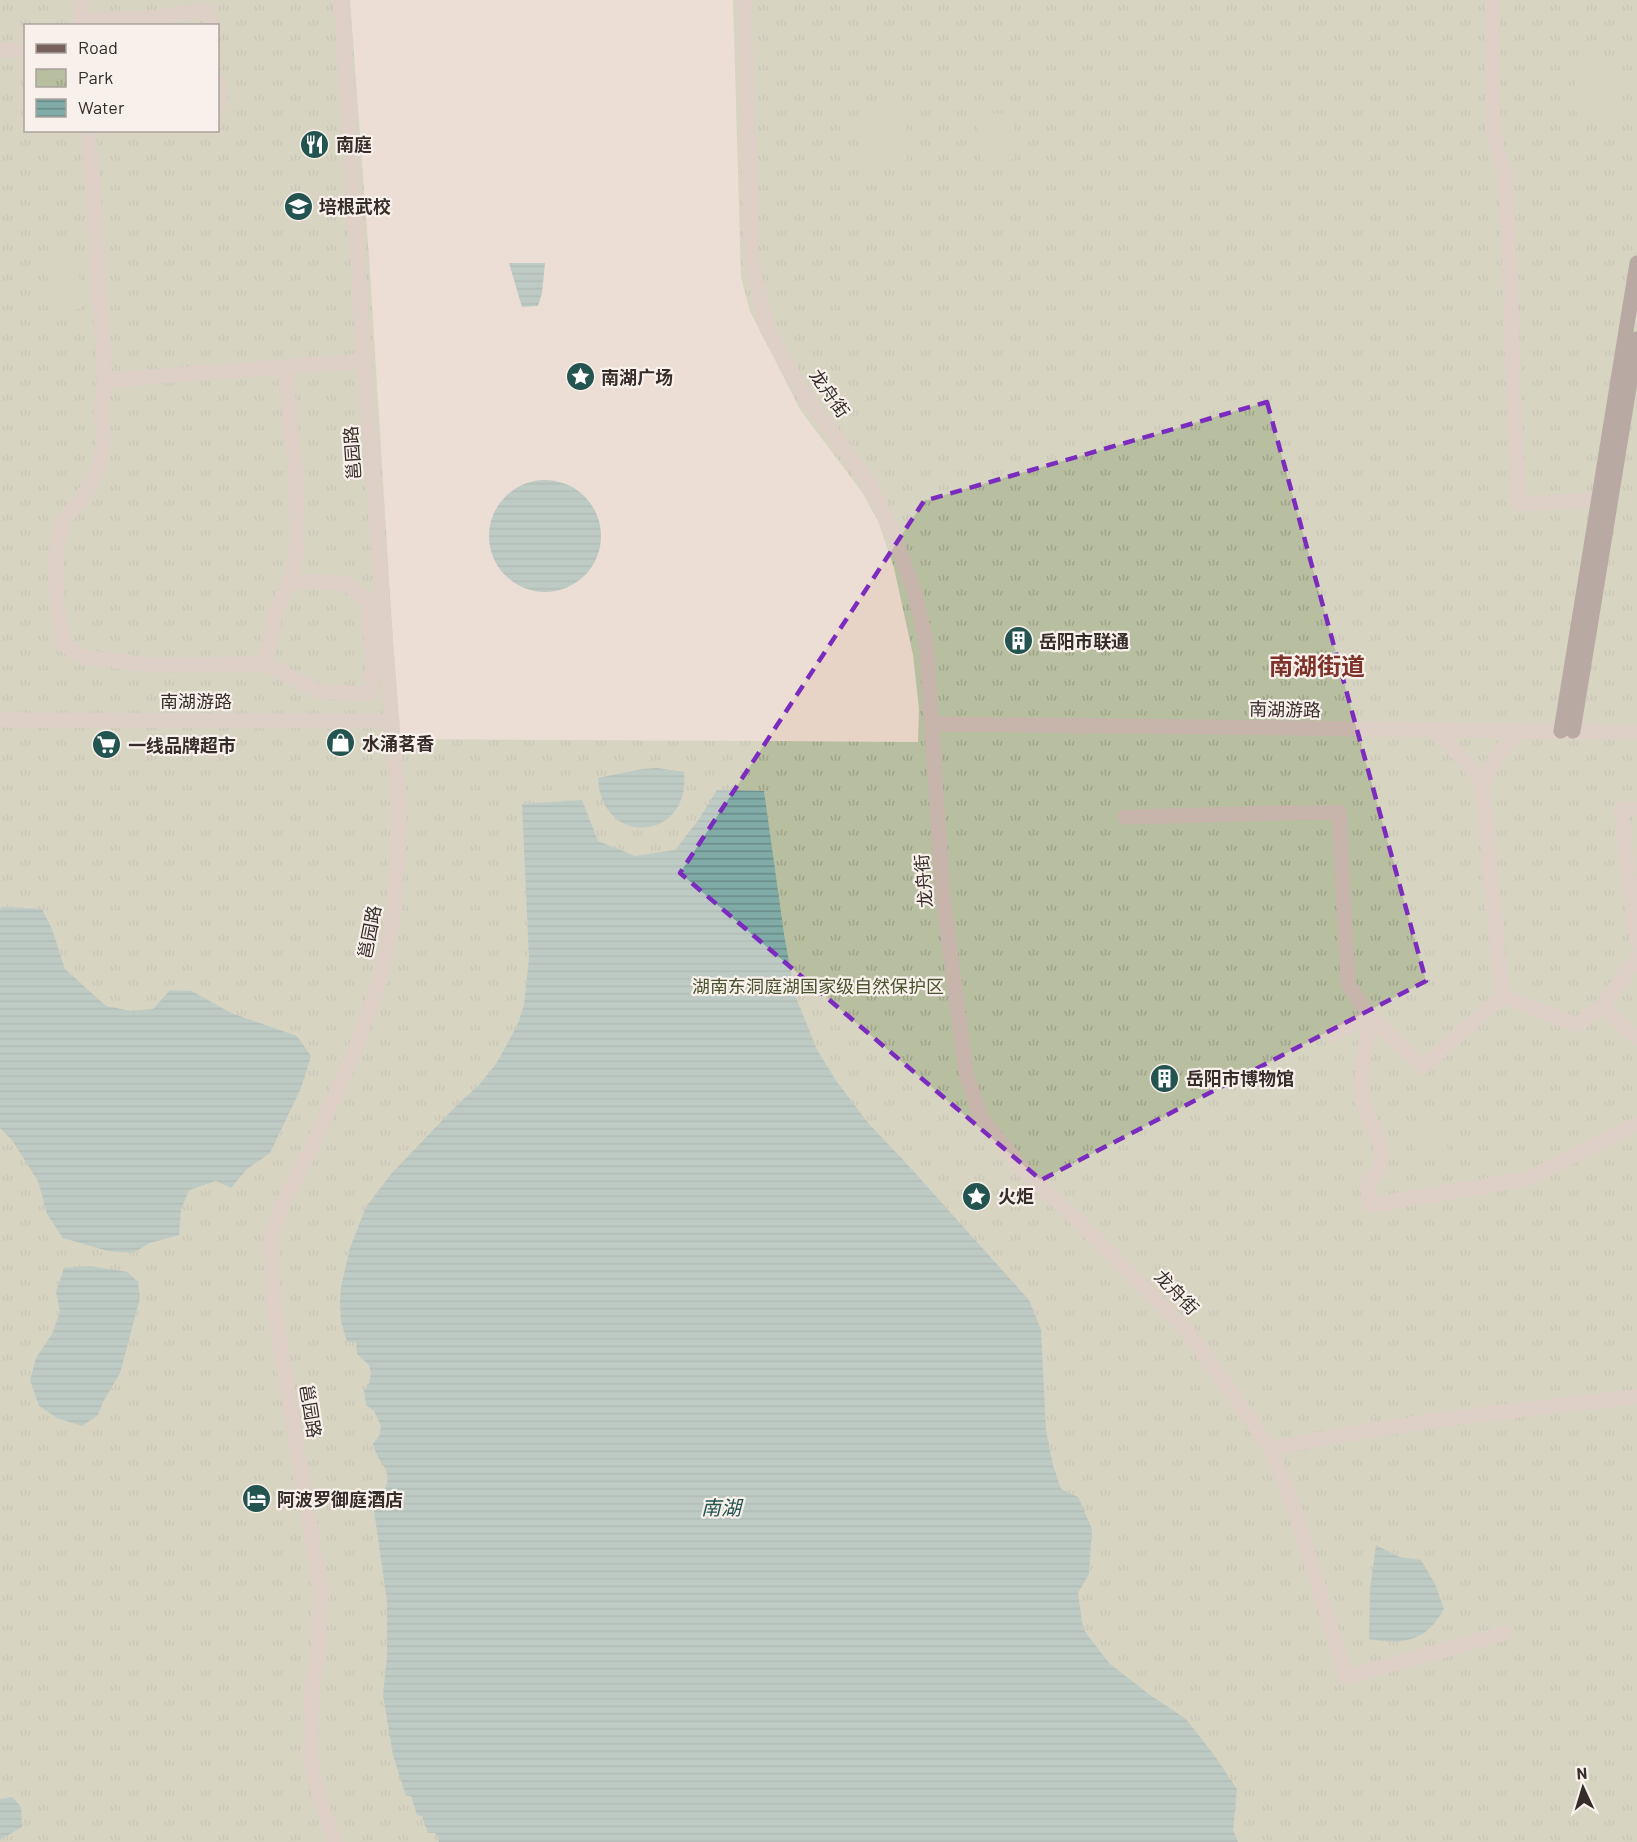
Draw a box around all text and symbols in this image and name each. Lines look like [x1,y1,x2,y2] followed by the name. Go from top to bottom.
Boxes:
[24,24,219,132] legend
[78,36,118,58] text: Road
[78,66,113,88] text: Park
[78,96,125,118] text: Water
[299,128,331,160] restaurant icon: 南庭
[336,133,372,155] place label: 南庭
[282,190,314,222] school or university icon: 培根武校
[319,195,391,217] place label: 培根武校
[564,361,596,393] place icon: 南湖广场
[806,365,854,421] street label: 龙舟街
[601,366,673,388] place label: 南湖广场
[339,425,365,481] street label: 邕园路
[1002,625,1034,657] building icon: 岳阳市联通
[1039,630,1129,652] place label: 岳阳市联通
[1269,651,1365,680] district label: 南湖街道
[160,690,232,712] street label: 南湖游路
[1249,697,1321,721] street label: 南湖游路
[325,727,357,759] shop icon: 水涌茗香
[91,729,123,761] supermarket icon: 一线品牌超市
[362,732,434,754] place label: 水涌茗香
[128,734,236,756] place label: 一线品牌超市
[910,853,936,909] street label: 龙舟街
[353,903,385,961] street label: 邕园路
[692,975,944,997] park label: 湖南东洞庭湖国家级自然保护区
[1149,1062,1181,1094] building icon: 岳阳市博物馆
[1186,1067,1294,1089] place label: 岳阳市博物馆
[961,1180,993,1212] place icon: 火炬
[998,1185,1034,1207] place label: 火炬
[1150,1265,1204,1319] street label: 龙舟街
[296,1383,326,1439] street label: 邕园路
[240,1483,272,1515] hotel icon: 阿波罗御庭酒店
[277,1488,403,1510] place label: 阿波罗御庭酒店
[701,1495,744,1519] water label: 南湖
[1553,1758,1613,1818] north arrow
[1576,1763,1588,1782] text: N

